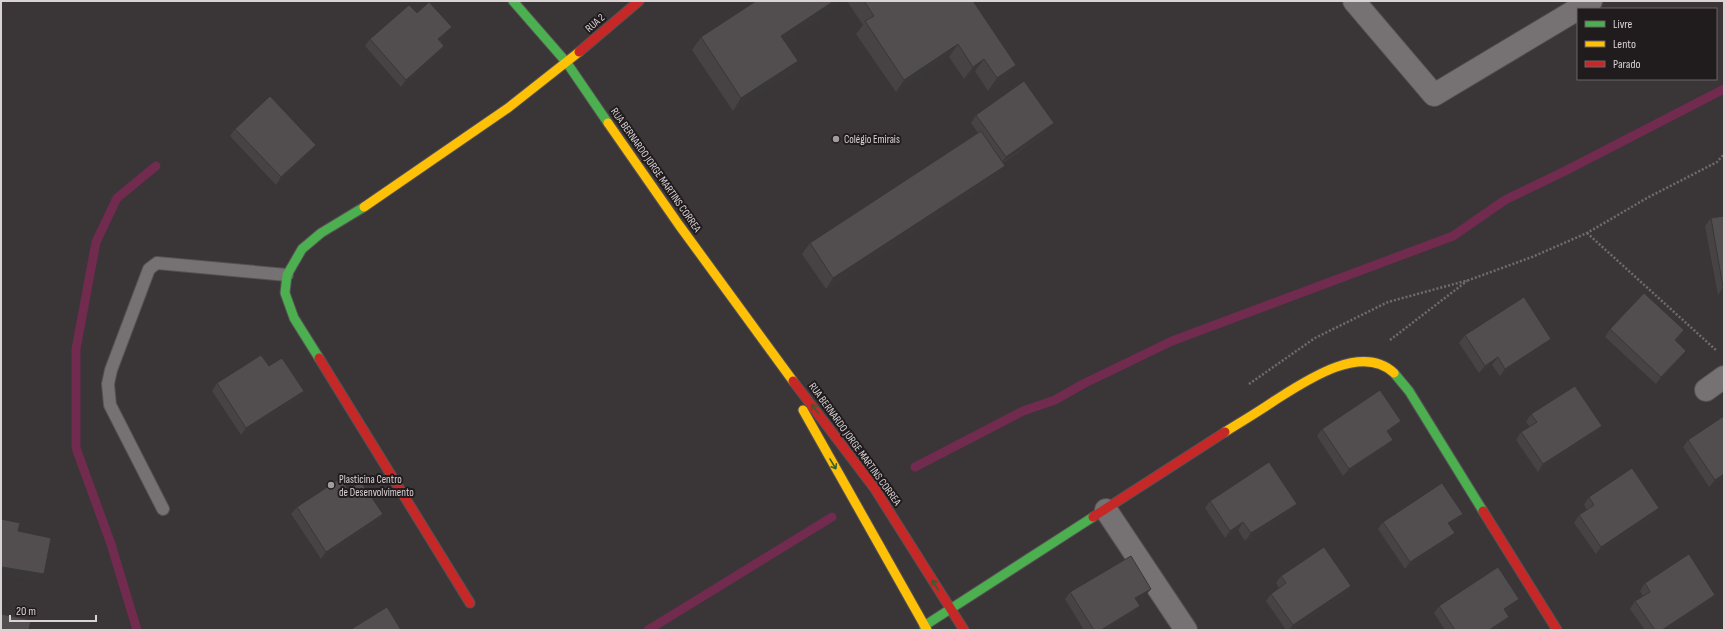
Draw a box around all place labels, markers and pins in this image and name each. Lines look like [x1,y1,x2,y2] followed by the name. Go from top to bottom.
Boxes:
[844,133,900,146] place label: Colégio Emirais
[831,134,841,144] marker: Colégio Emirais
[339,473,414,499] place label: Plasticina Centro de Desenvolvimento
[326,480,336,490] marker: Plasticina Centro de Desenvolvimento

